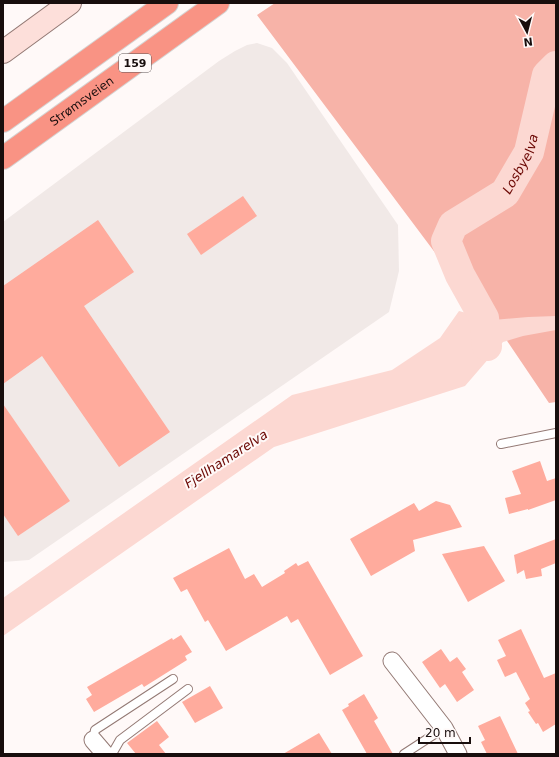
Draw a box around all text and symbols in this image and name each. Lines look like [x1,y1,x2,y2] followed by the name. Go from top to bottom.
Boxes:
[507,12,547,52] north arrow
[523,34,534,48] text: N
[119,54,151,72] road number: 159
[47,74,116,129] street label: Strømsveien
[499,132,541,196] water label: Losbyelva
[182,427,270,491] water label: Fjellhamarelva
[419,719,470,745] scale bar
[425,726,456,740] text: 20 m

